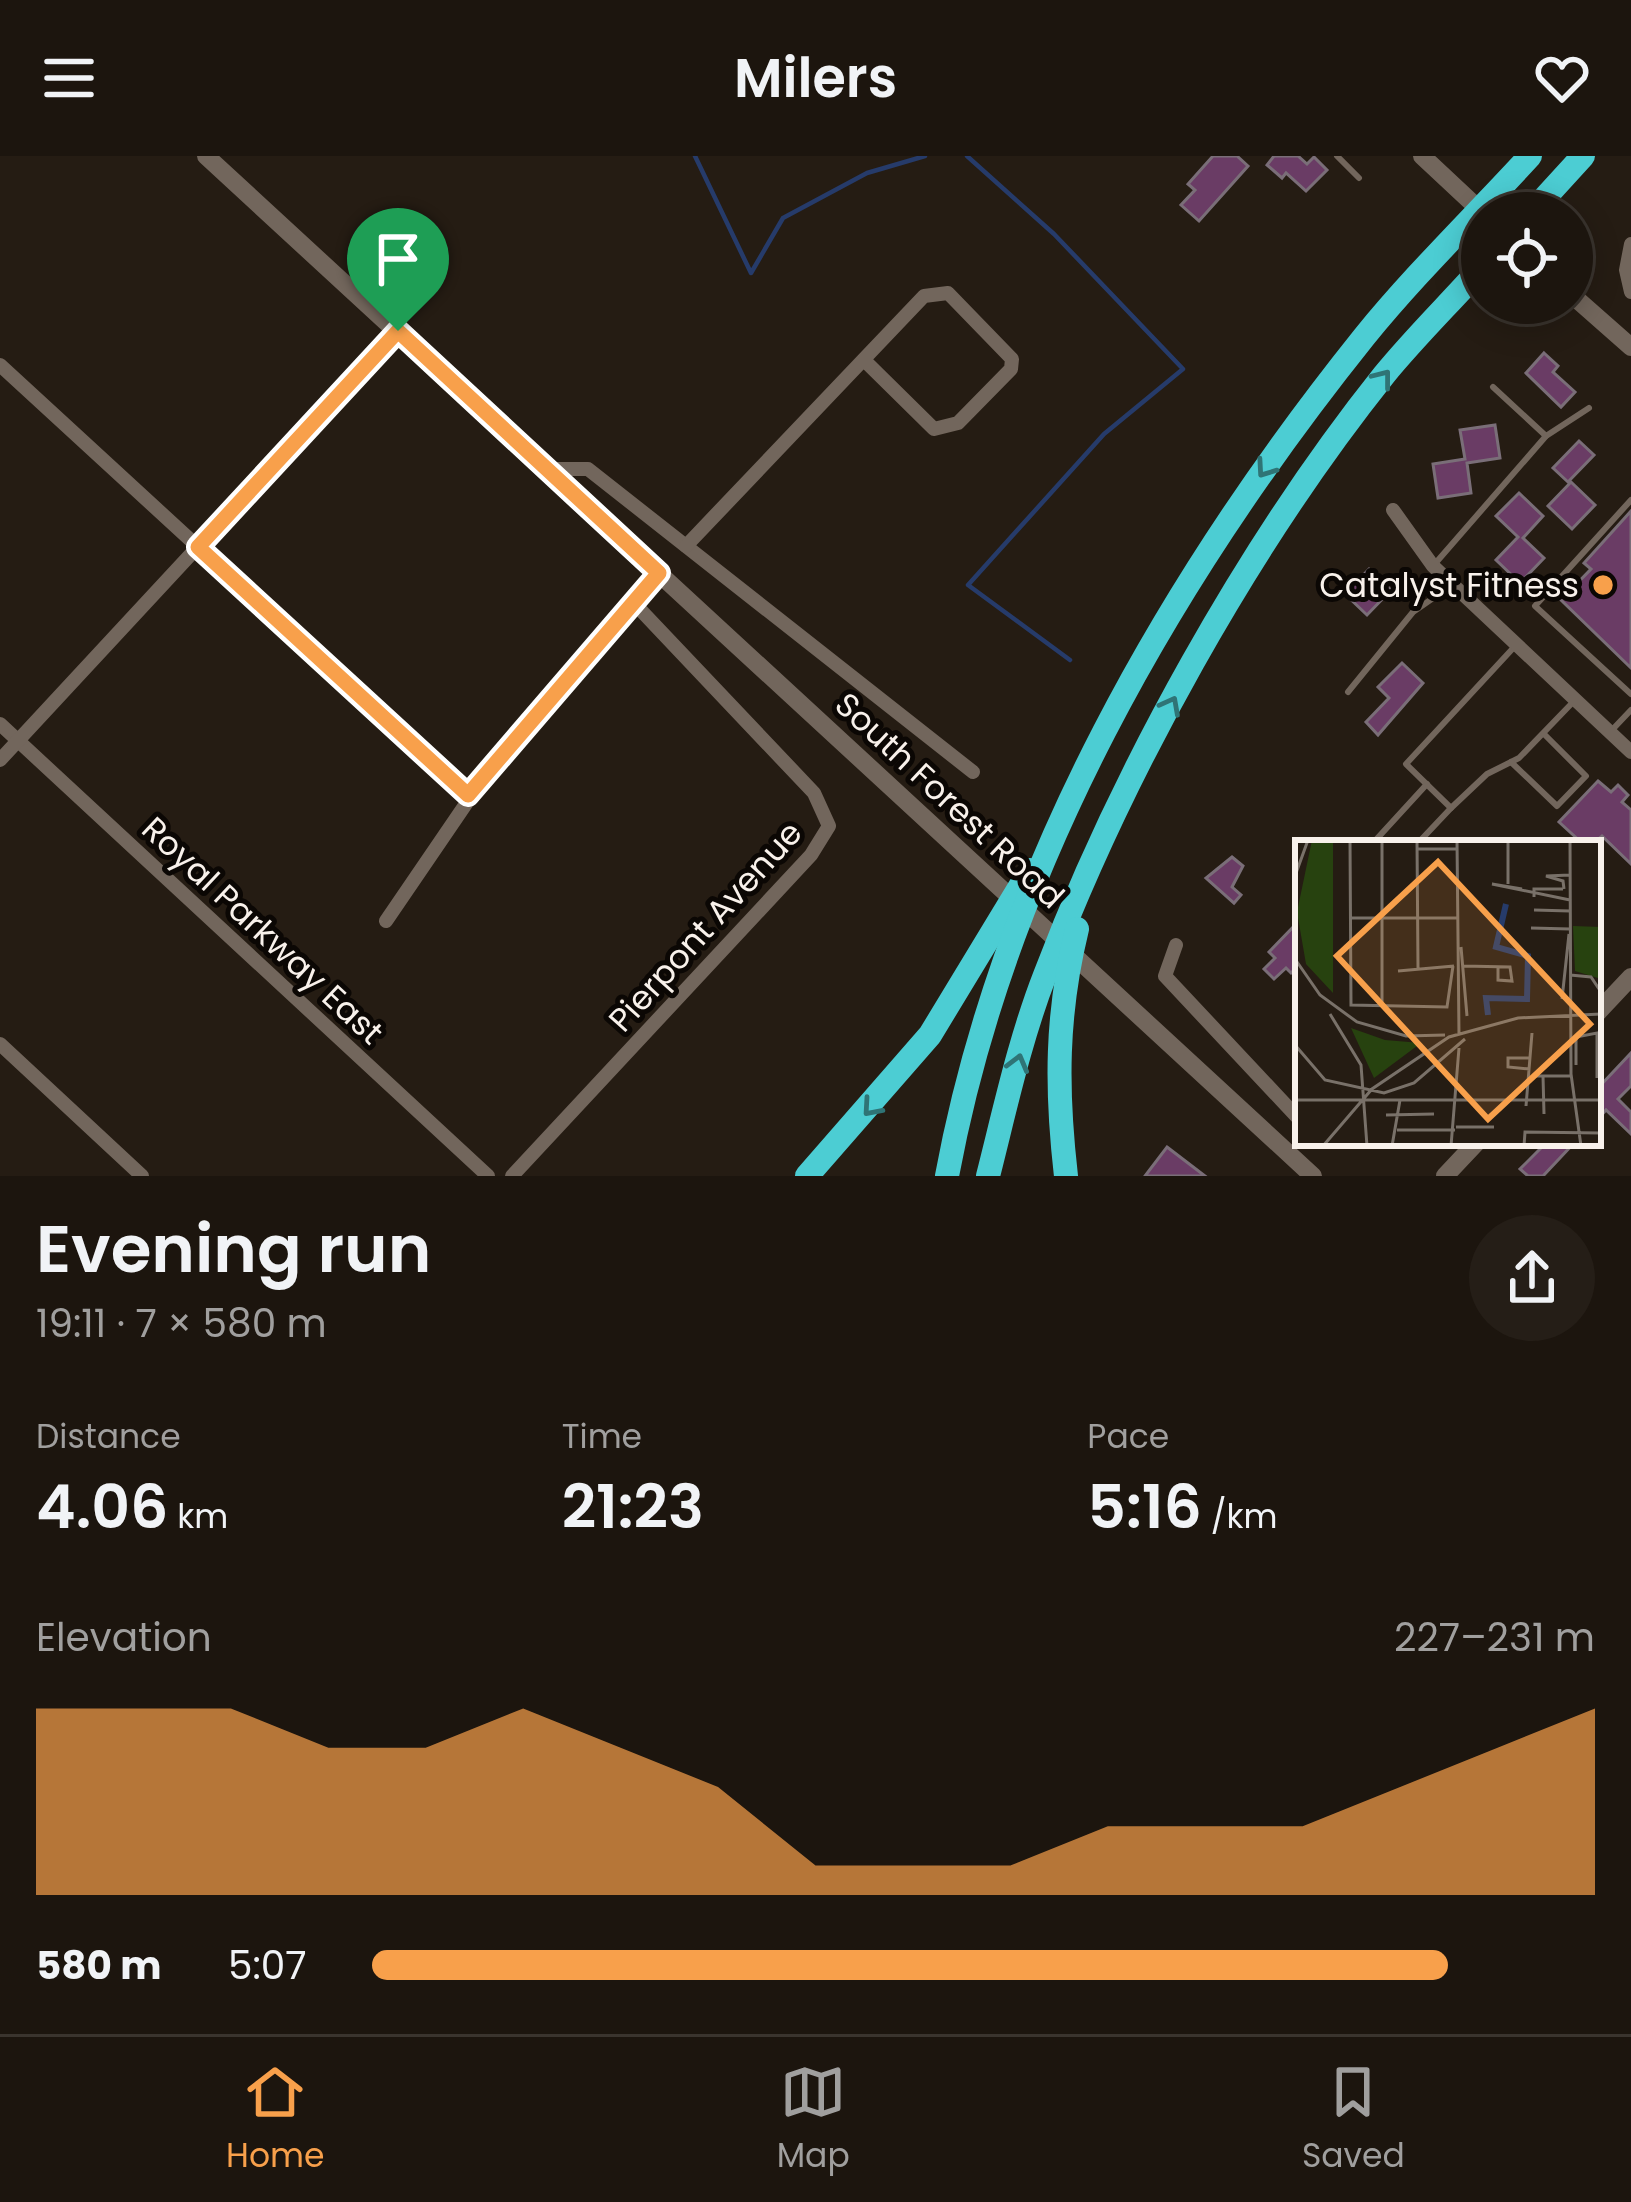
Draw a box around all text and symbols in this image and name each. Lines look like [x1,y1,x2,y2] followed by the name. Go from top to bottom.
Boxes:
[734,40,897,116] text: Milers
[36,45,102,111] icon: menu
[1529,45,1595,111] icon: heart
[1461,192,1593,324] map controls
[1461,192,1593,324] button: locate
[347,208,449,331] pin
[365,226,431,292] icon: arrive
[1369,370,1390,392] one-way arrow
[1257,456,1279,478] one-way arrow
[1319,562,1579,609] place label: Catalyst Fitness
[1590,572,1616,598] marker: Catalyst Fitness
[825,682,1075,919] street label: South Forest Road
[1157,697,1180,718] one-way arrow
[131,806,394,1055] street label: Royal Parkway East
[598,811,813,1042] street label: Pierpont Avenue
[1295,840,1601,1146] inset map
[1004,1053,1029,1074] one-way arrow
[864,1094,886,1116] one-way arrow
[36,1203,431,1295] text: Evening run
[1469,1215,1595,1341] button: share
[36,1296,327,1351] text: 19:11 · 7 × 580 m
[36,1413,181,1460] text: Distance
[562,1413,642,1460] text: Time
[1087,1413,1169,1460] text: Pace
[36,1465,168,1549] text: 4.06
[562,1465,704,1549] text: 21:23
[1087,1465,1202,1549] text: 5:16
[168,1493,228,1540] text: km
[1202,1493,1277,1540] text: /km
[36,1610,212,1665] text: Elevation
[1394,1610,1595,1665] text: 227–231 m
[36,1938,162,1993] text: 580 m
[228,1938,307,1993] text: 5:07
[226,2059,325,2181] tab: Home
[777,2059,850,2181] tab: Map
[1302,2059,1405,2181] tab: Saved

